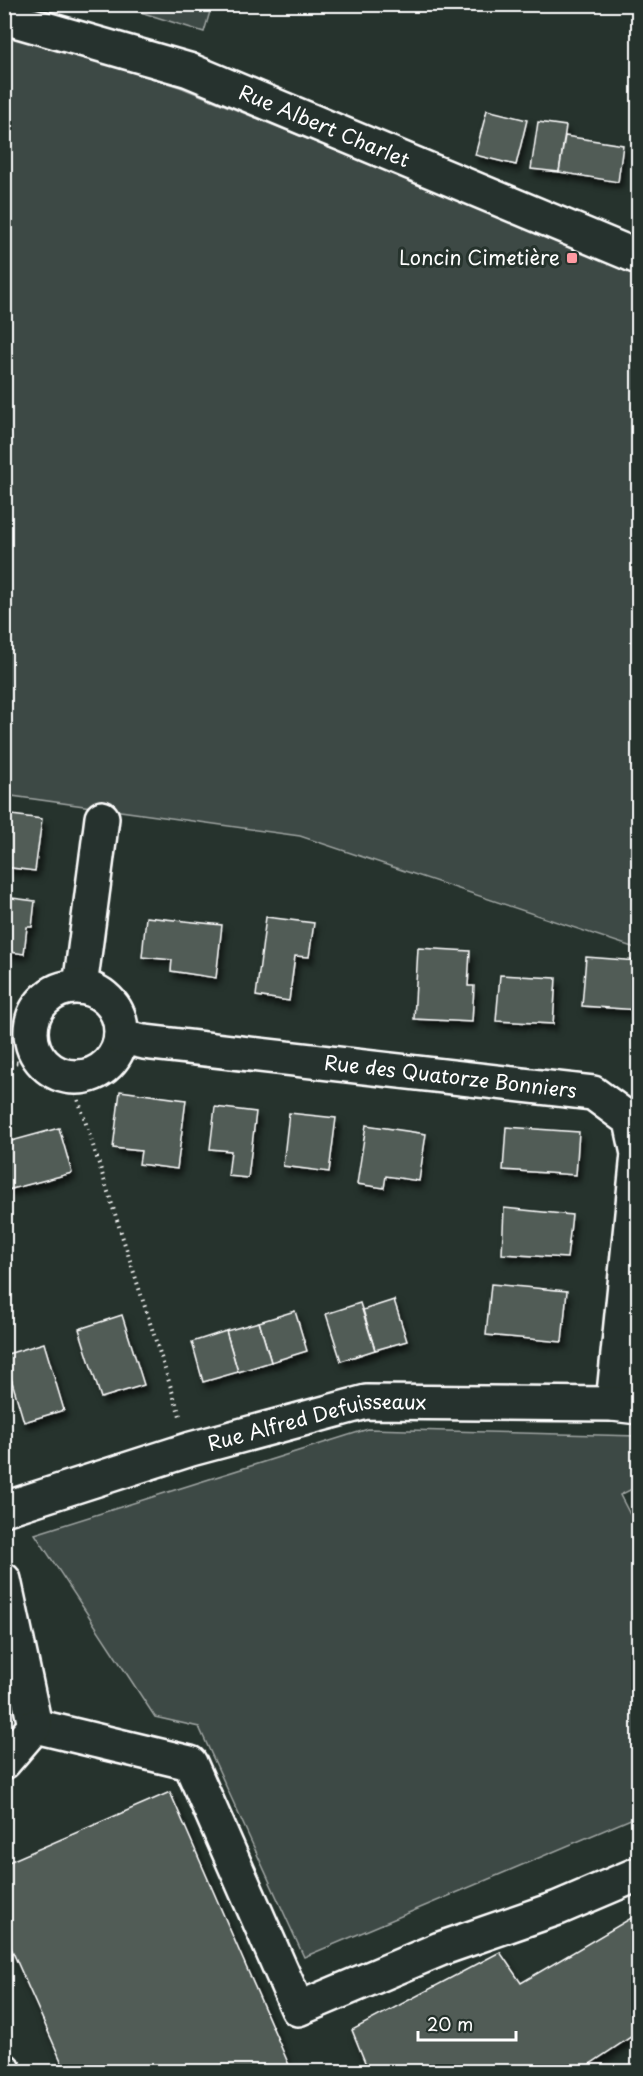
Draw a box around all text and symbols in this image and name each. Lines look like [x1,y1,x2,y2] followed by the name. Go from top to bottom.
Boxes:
[235,76,415,174] street label: Rue Albert Charlet
[399,242,560,272] place label: Loncin Cimetière
[565,251,579,265] marker: Loncin Cimetière
[323,1047,579,1105] street label: Rue des Quatorze Bonniers
[204,1386,426,1458] street label: Rue Alfred Defuisseaux
[418,2004,516,2042] scale bar
[427,2010,473,2037] text: 20 m

